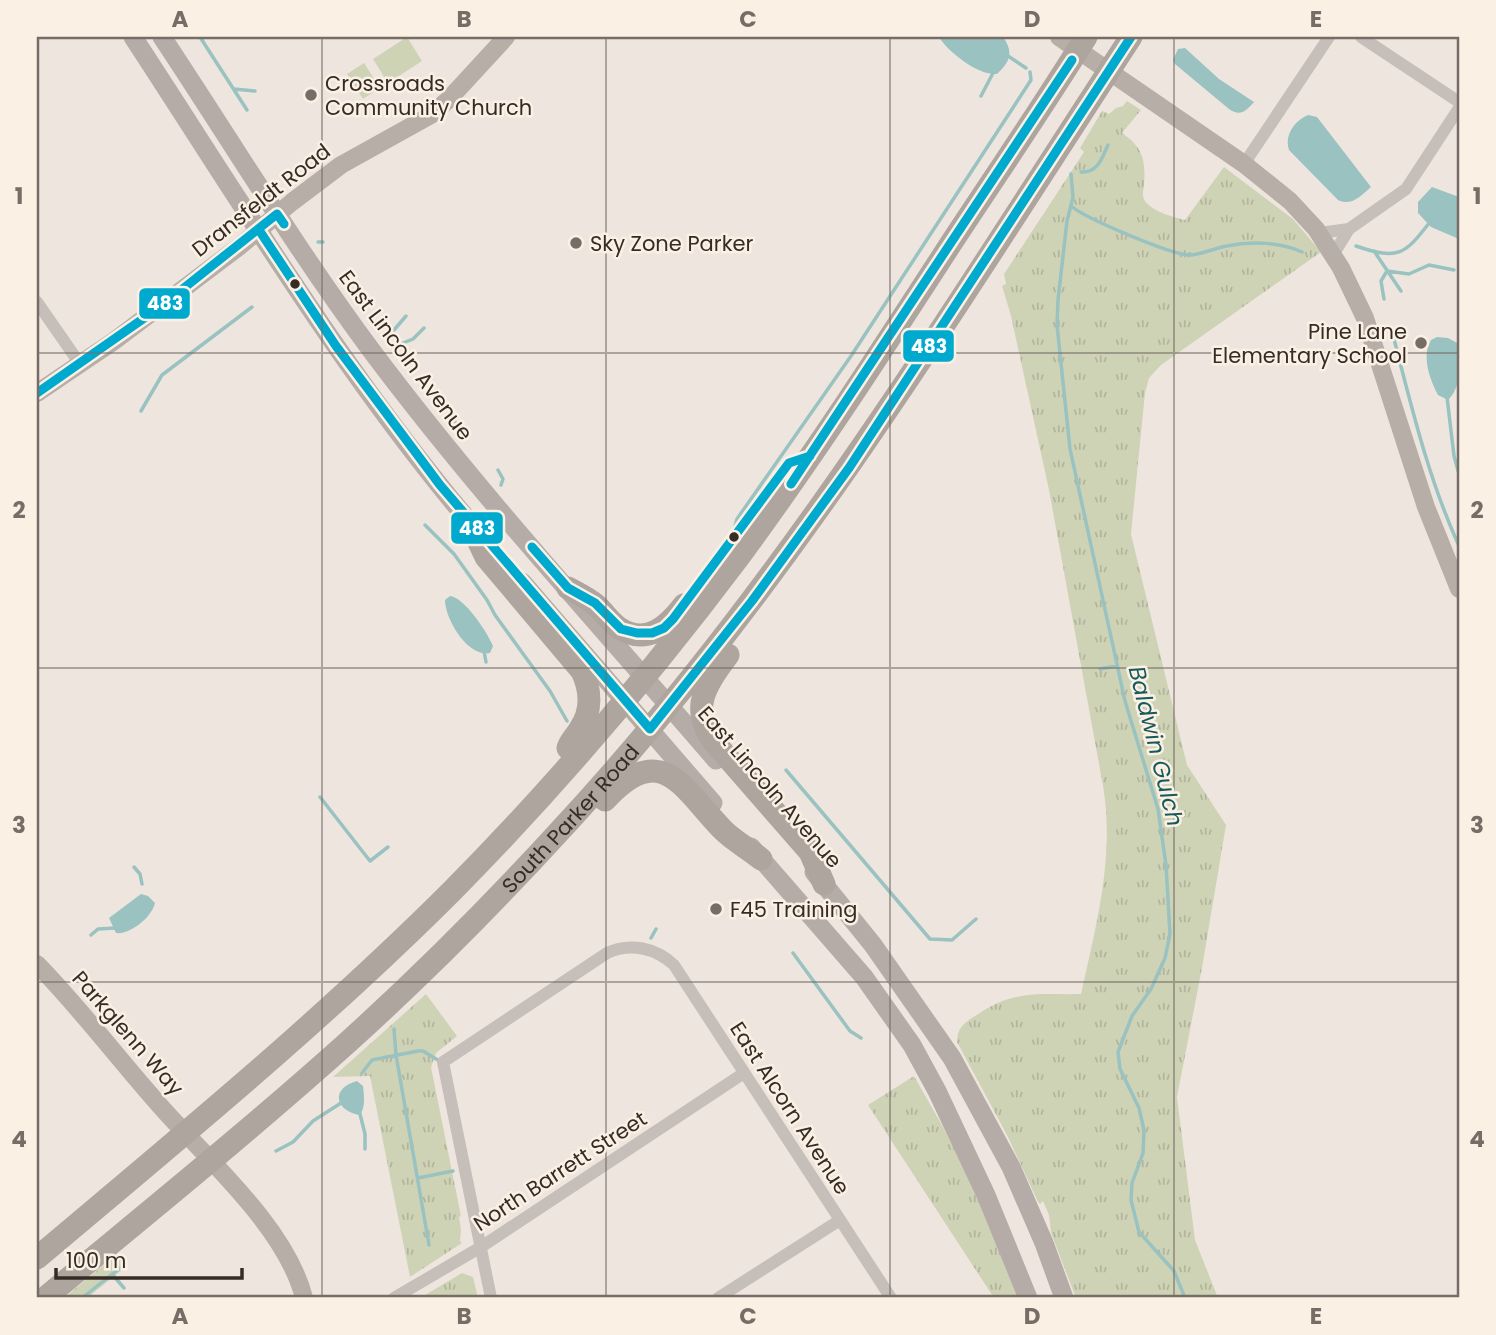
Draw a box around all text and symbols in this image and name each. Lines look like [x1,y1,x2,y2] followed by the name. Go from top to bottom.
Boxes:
[172,3,189,35] text: A
[456,3,472,35] text: B
[739,3,757,35] text: C
[1024,3,1040,35] text: D
[1310,3,1322,35] text: E
[325,69,532,122] place label: Crossroads Community Church
[303,87,319,103] marker: Crossroads Community Church
[186,137,336,263] street label: Dransfeldt Road
[15,180,23,212] text: 1
[1473,180,1481,212] text: 1
[590,229,753,258] place label: Sky Zone Parker
[568,235,584,251] marker: Sky Zone Parker
[332,264,480,446] street label: East Lincoln Avenue
[288,277,302,291] unlabelled marker
[138,287,191,320] line badge: 483
[147,290,183,317] text: 483
[1212,317,1407,370] place label: Pine Lane Elementary School
[902,329,955,363] line badge: 483
[911,333,947,360] text: 483
[1413,335,1429,351] marker: Pine Lane Elementary School
[12,494,26,526] text: 2
[1470,494,1484,526] text: 2
[450,511,504,545] line badge: 483
[459,515,495,542] text: 483
[727,530,741,544] unlabelled marker
[1121,663,1191,829] water label: Baldwin Gulch
[691,700,849,874] street label: East Lincoln Avenue
[495,738,645,899] street label: South Parker Road
[12,809,26,841] text: 3
[1470,809,1484,841] text: 3
[730,895,857,924] place label: F45 Training
[708,901,724,917] marker: F45 Training
[66,964,190,1102] street label: Parkglenn Way
[723,1016,857,1200] street label: East Alcorn Avenue
[468,1104,652,1238] street label: North Barrett Street
[11,1123,27,1155] text: 4
[1469,1123,1485,1155] text: 4
[56,1237,242,1281] scale bar
[66,1246,126,1275] text: 100 m
[172,1300,189,1332] text: A
[456,1300,472,1332] text: B
[739,1300,757,1332] text: C
[1024,1300,1040,1332] text: D
[1310,1300,1322,1332] text: E

